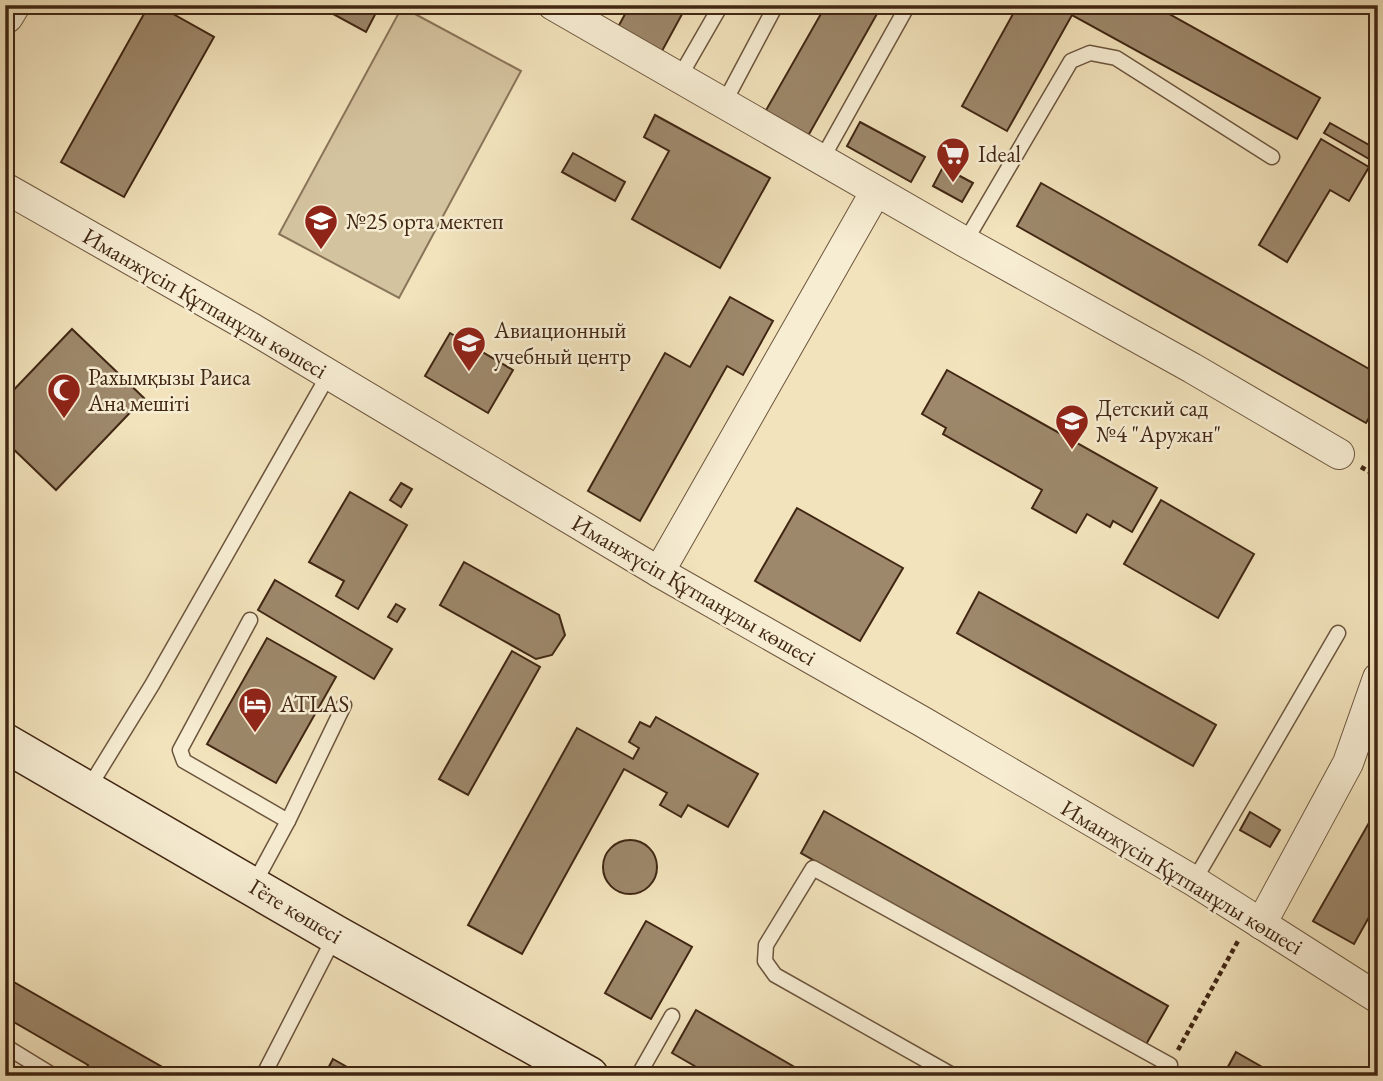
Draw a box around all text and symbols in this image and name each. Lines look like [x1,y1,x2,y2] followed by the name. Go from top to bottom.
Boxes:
[934,135,972,184] supermarket icon: Ideal
[978,139,1022,169] place label: Ideal
[302,202,340,251] school or university icon: №25 орта мектеп
[346,206,504,236] place label: №25 орта мектеп
[77,221,333,386] street label: Иманжүсіп Құтпанұлы көшесі
[493,315,631,371] place label: Авиационный учебный центр
[450,324,488,373] school or university icon: Авиационный учебный центр
[87,362,251,418] place label: Рахымқызы Раиса Ана мешіті
[45,371,83,420] mosque icon: Рахымқызы Раиса Ана мешіті
[1096,393,1221,449] place label: Детский сад №4 "Аружан"
[1053,402,1091,451] school or university icon: Детский сад №4 "Аружан"
[566,508,822,673] street label: Иманжүсіп Құтпанұлы көшесі
[236,685,274,734] hotel icon: ATLAS
[279,689,349,719] place label: ATLAS
[1055,793,1309,962] street label: Иманжүсіп Құтпанұлы көшесі
[244,872,348,951] street label: Гёте көшесі

